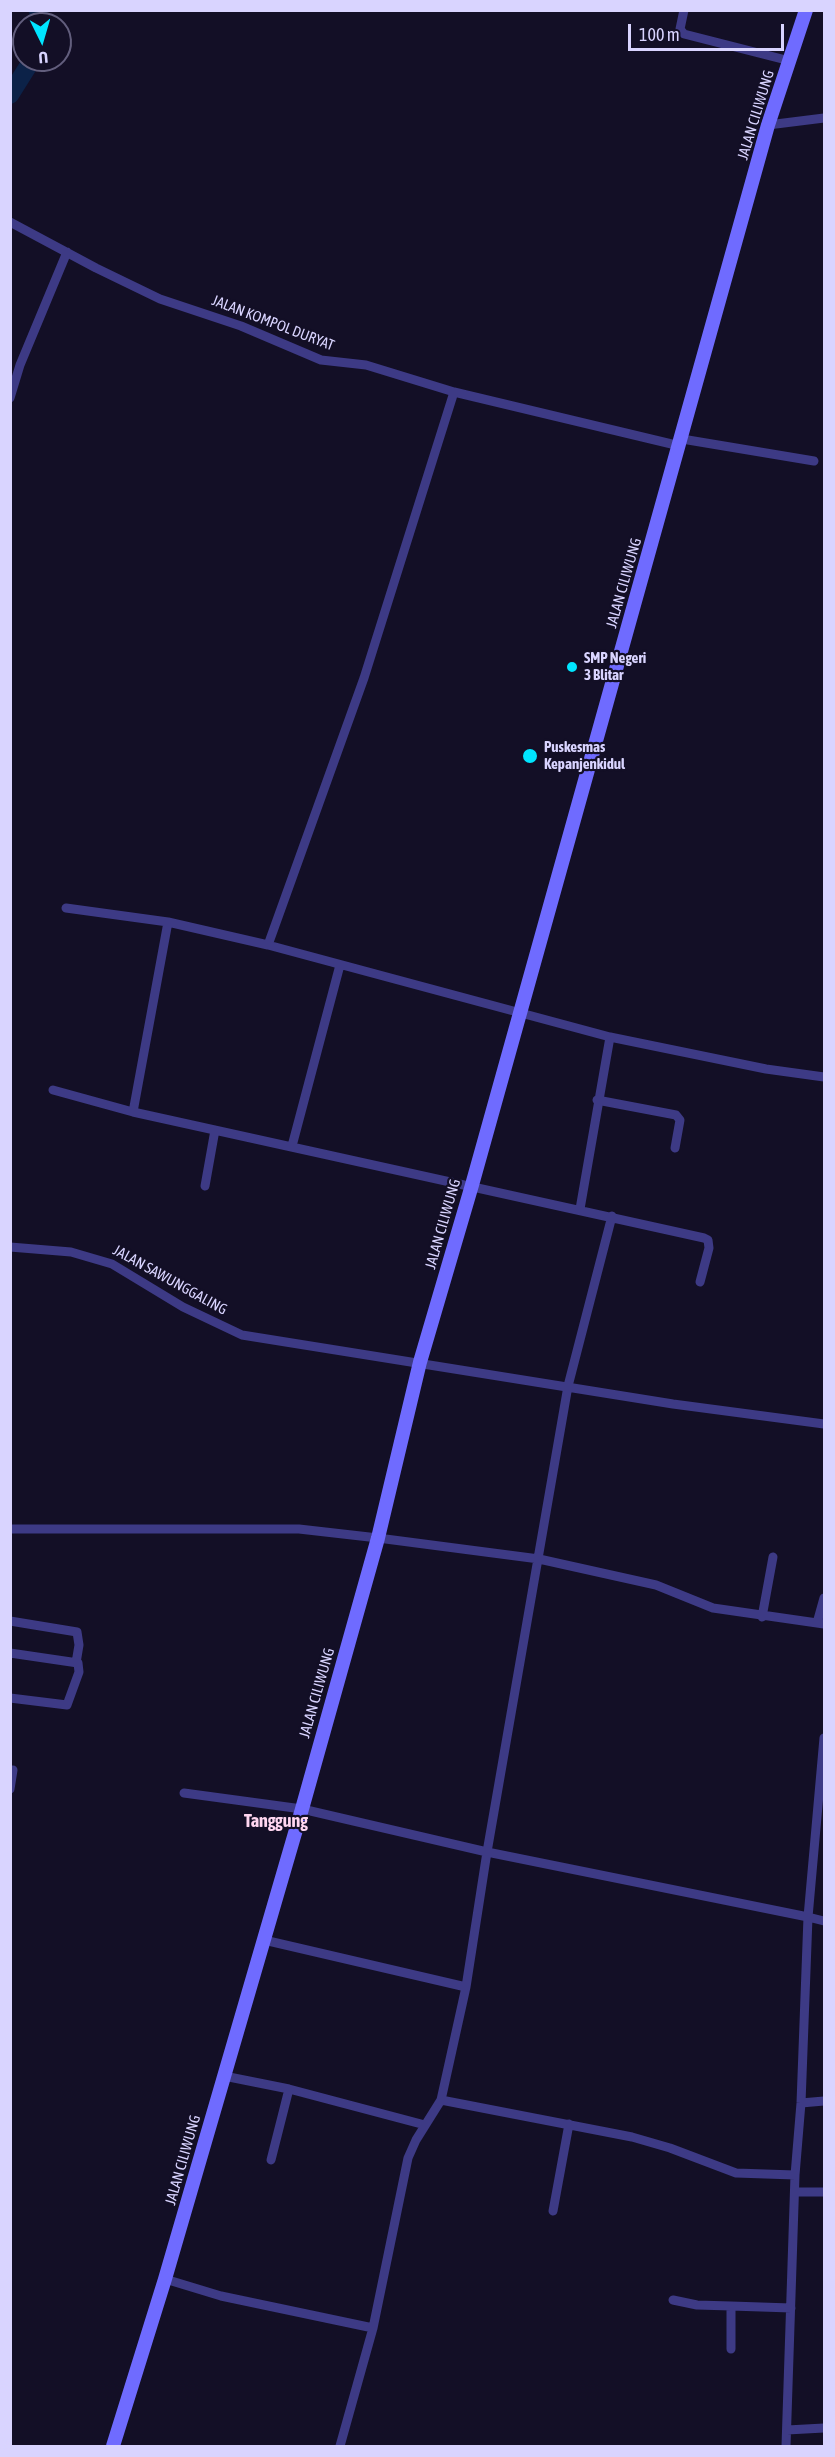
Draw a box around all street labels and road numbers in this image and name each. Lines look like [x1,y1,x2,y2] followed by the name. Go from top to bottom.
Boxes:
[734,68,778,162] street label: JALAN CILIWUNG
[209,291,337,355] street label: JALAN KOMPOL DURYAT
[603,536,645,630] street label: JALAN CILIWUNG
[422,1177,464,1271] street label: JALAN CILIWUNG
[110,1241,230,1319] street label: JALAN SAWUNGGALING
[296,1646,338,1740] street label: JALAN CILIWUNG
[162,2113,204,2207] street label: JALAN CILIWUNG

